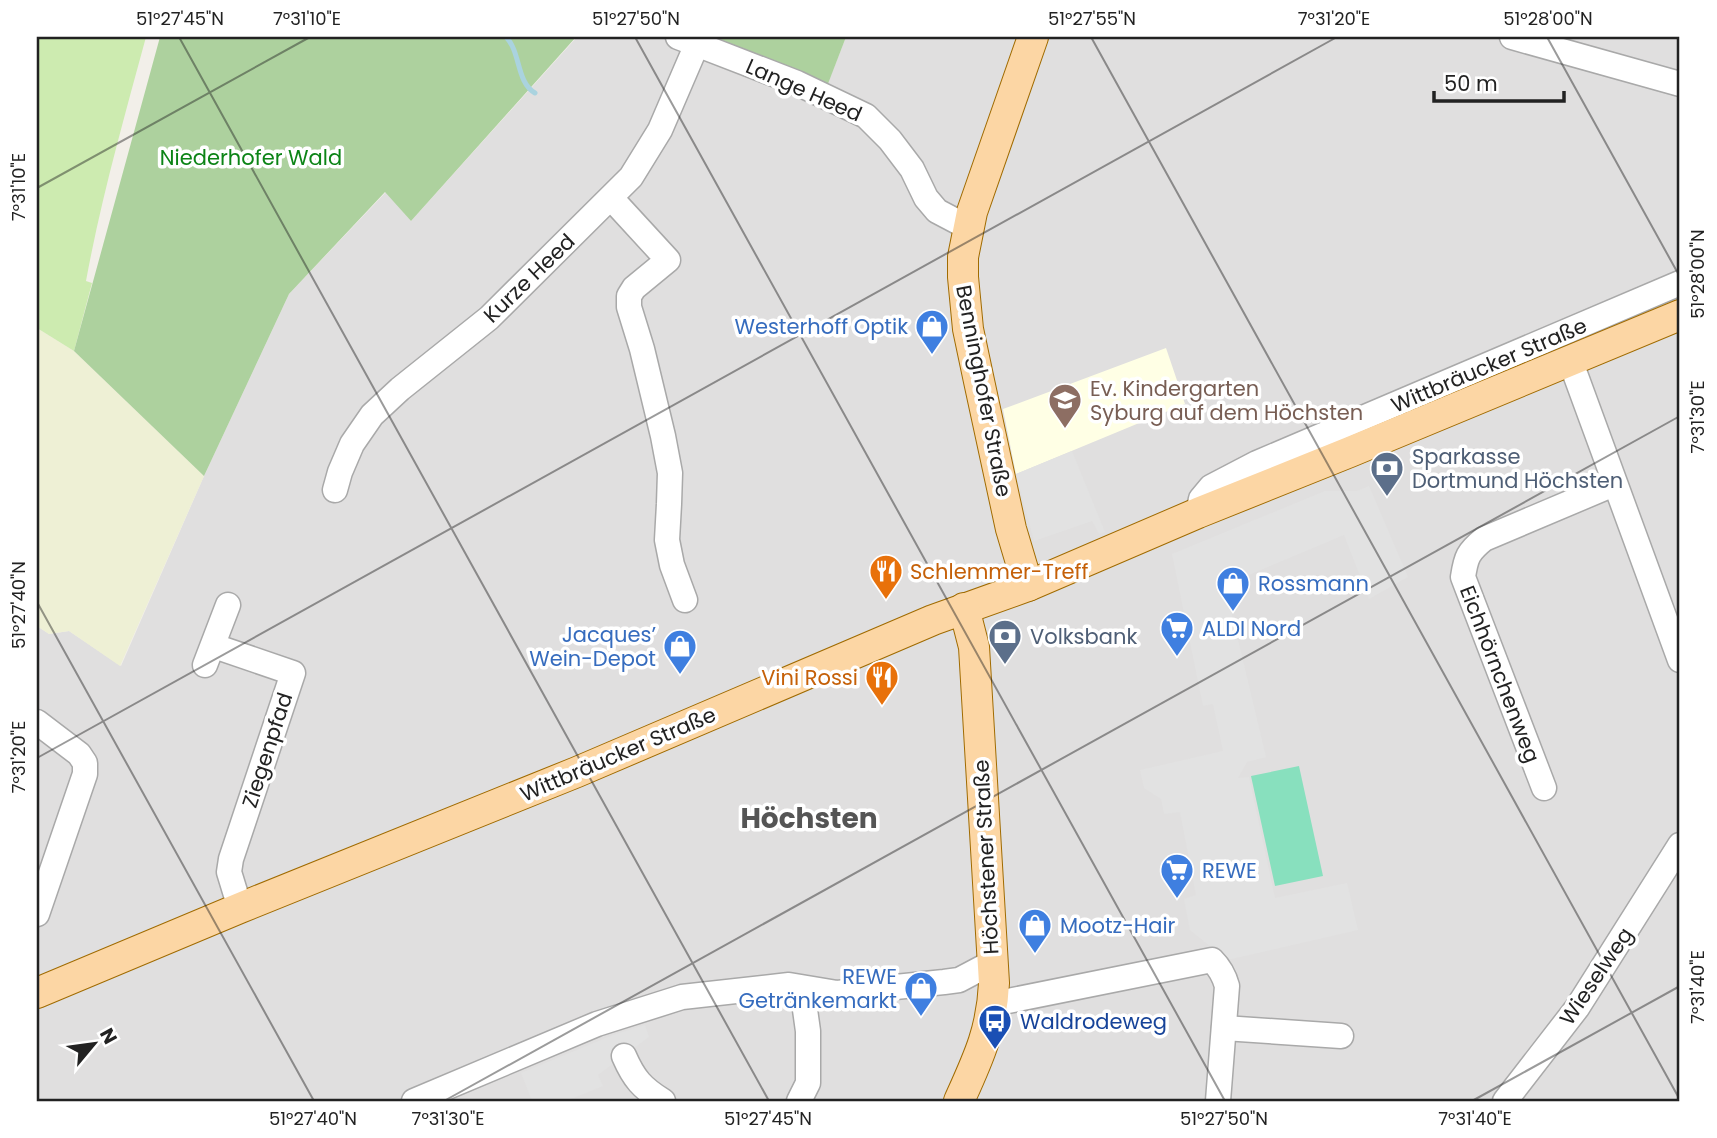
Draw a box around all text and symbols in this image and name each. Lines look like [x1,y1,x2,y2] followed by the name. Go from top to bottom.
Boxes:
[136,6,224,31] text: 51°27'45"N
[273,6,341,31] text: 7°31'10"E
[592,6,680,31] text: 51°27'50"N
[1048,6,1136,31] text: 51°27'55"N
[1298,6,1370,31] text: 7°31'20"E
[1503,6,1593,31] text: 51°28'00"N
[741,51,867,129] street label: Lange Heed
[1434,60,1563,104] scale bar
[1444,69,1498,98] text: 50 m
[160,143,342,172] park label: Niederhofer Wald
[6,153,31,221] text: 7°31'10"E
[477,227,581,329] street label: Kurze Heed
[1685,229,1710,319] text: 51°28'00"N
[949,283,1019,499] street label: Benninghofer Straße
[913,307,951,356] shop icon: Westerhoff Optik
[1387,311,1591,419] street label: Wittbräucker Straße
[734,312,908,341] place label: Westerhoff Optik
[1090,374,1363,427] place label: Ev. Kindergarten Syburg auf dem Höchsten
[1046,381,1084,430] school or university icon: Ev. Kindergarten Syburg auf dem Höchsten
[1685,381,1710,453] text: 7°31'30"E
[1412,442,1623,495] place label: Sparkasse Dortmund Höchsten
[1368,449,1406,498] bank icon: Sparkasse Dortmund Höchsten
[867,552,905,601] restaurant icon: Schlemmer-Treff
[910,557,1089,586] place label: Schlemmer-Treff
[6,561,31,649] text: 51°27'40"N
[1214,564,1252,613] shop icon: Rossmann
[1258,569,1369,598] place label: Rossmann
[1453,581,1547,767] street label: Eichhörnchenweg
[1158,609,1196,658] supermarket icon: ALDI Nord
[1202,614,1301,643] place label: ALDI Nord
[986,617,1024,666] bank icon: Volksbank
[529,620,656,673] place label: Jacques’ Wein-Depot
[1030,622,1137,651] place label: Volksbank
[661,627,699,676] shop icon: Jacques’ Wein-Depot
[863,658,901,707] restaurant icon: Vini Rossi
[761,663,858,692] place label: Vini Rossi
[235,689,299,811] street label: Ziegenpfad
[516,700,720,808] street label: Wittbräucker Straße
[6,721,31,793] text: 7°31'20"E
[966,759,1006,955] street label: Höchstener Straße
[740,799,878,838] district label: Höchsten
[1158,851,1196,900] supermarket icon: REWE
[1202,856,1257,885] place label: REWE
[1016,906,1054,955] shop icon: Mootz-Hair
[1060,911,1176,940] place label: Mootz-Hair
[1553,921,1639,1031] street label: Wieselweg
[1685,950,1710,1024] text: 7°31'40"E
[739,962,897,1015] place label: REWE Getränkemarkt
[902,969,940,1018] shop icon: REWE Getränkemarkt
[976,1002,1014,1051] bus stop icon: Waldrodeweg
[1020,1007,1167,1036] place label: Waldrodeweg
[60,1009,130,1078] north arrow
[93,1023,124,1049] text: N
[269,1106,357,1131] text: 51°27'40"N
[412,1106,484,1131] text: 7°31'30"E
[724,1106,812,1131] text: 51°27'45"N
[1180,1106,1268,1131] text: 51°27'50"N
[1438,1106,1512,1131] text: 7°31'40"E

